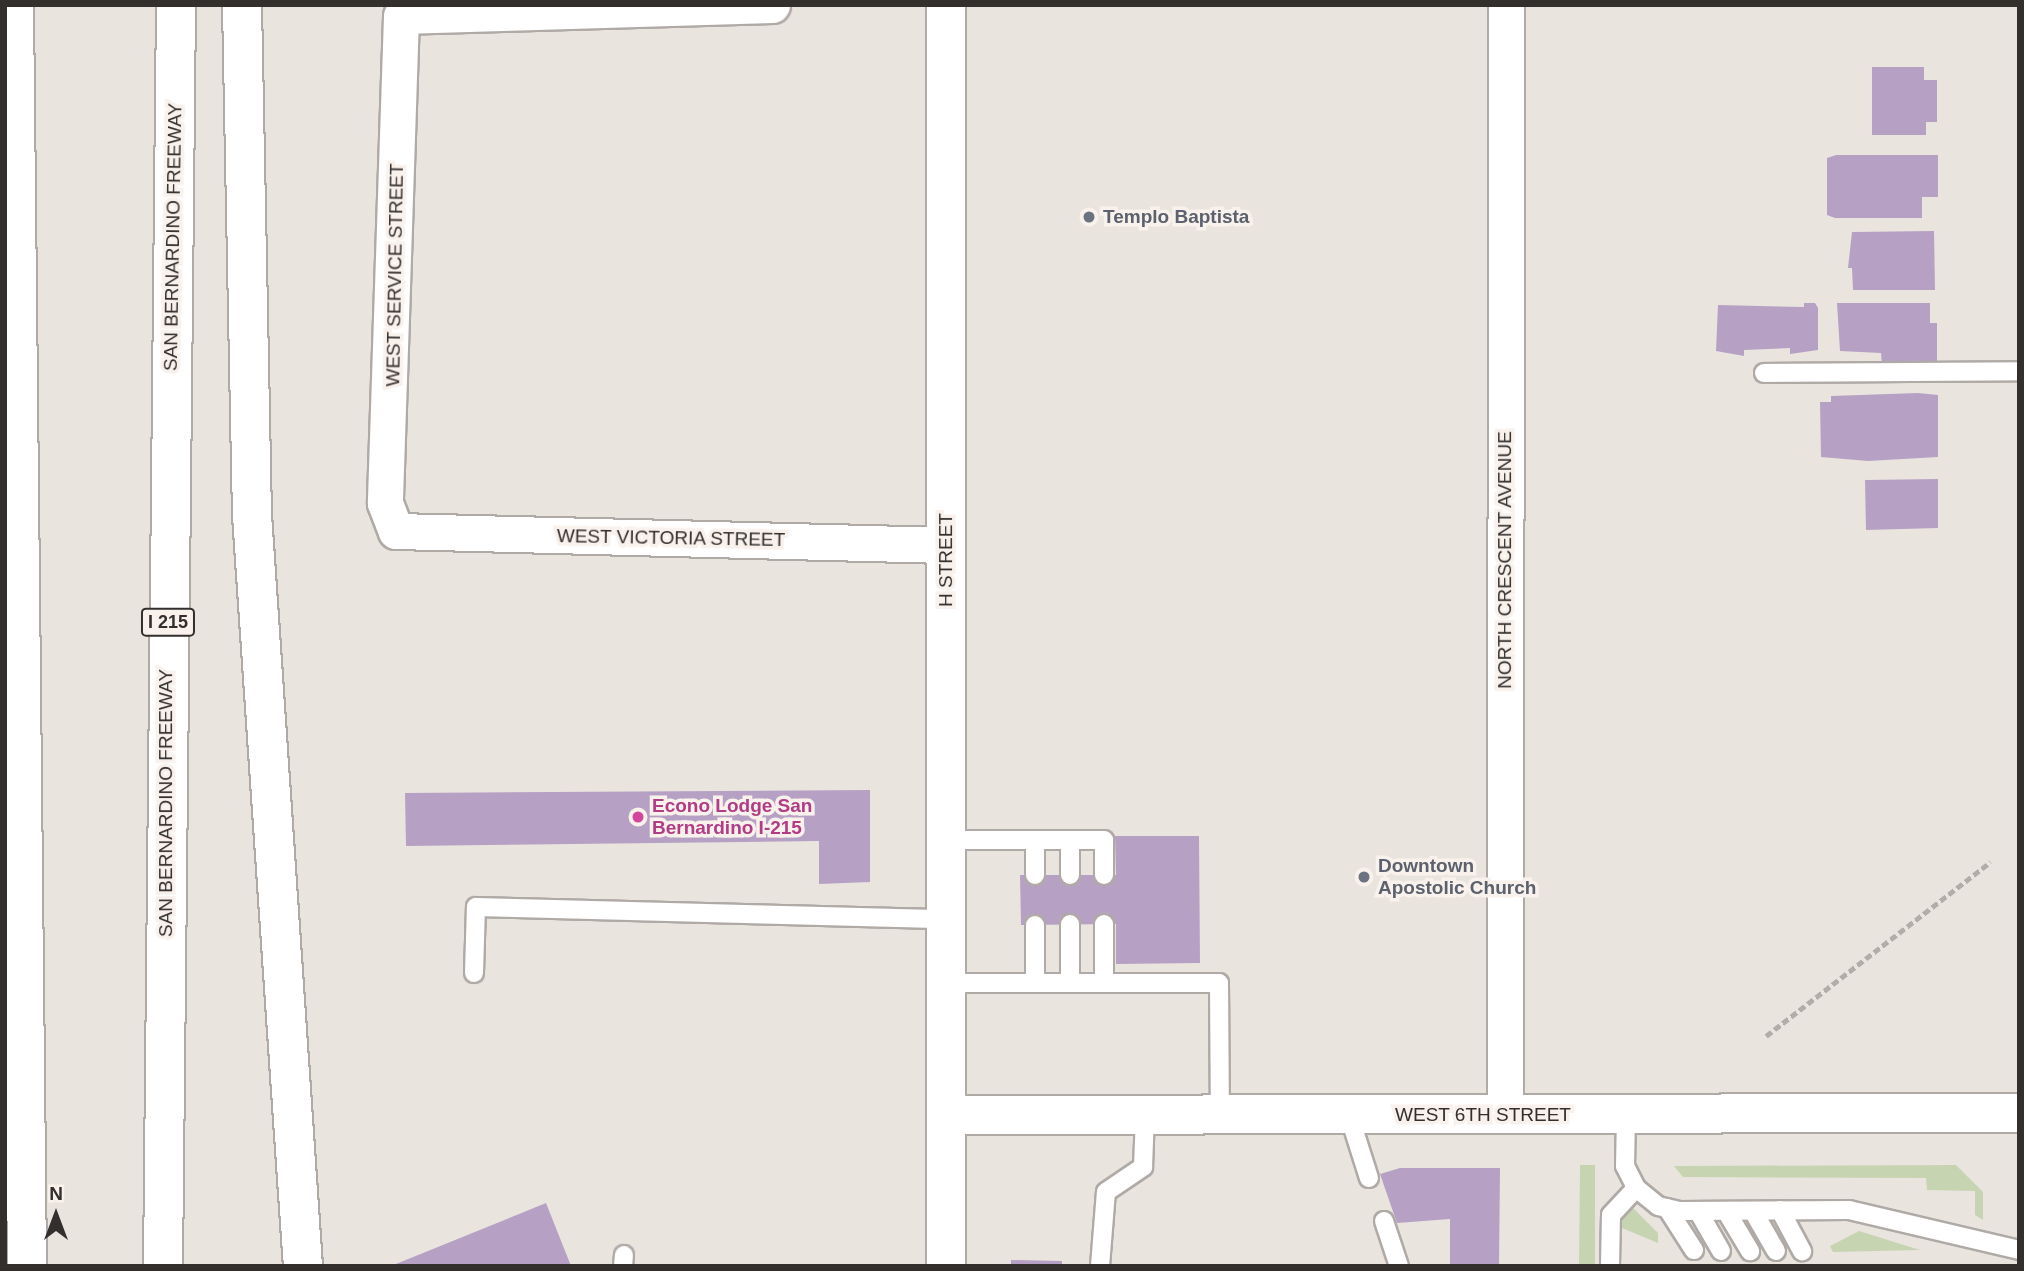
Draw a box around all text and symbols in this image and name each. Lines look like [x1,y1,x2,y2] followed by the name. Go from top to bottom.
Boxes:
[159,103,187,371] street label: SAN BERNARDINO FREEWAY
[382,163,408,387] street label: WEST SERVICE STREET
[1103,206,1249,228] place label: Templo Baptista
[1081,209,1097,225] marker: Templo Baptista
[1494,431,1516,689] street label: NORTH CRESCENT AVENUE
[935,513,957,607] street label: H STREET
[556,525,786,551] street label: WEST VICTORIA STREET
[140,608,196,636] road number: I 215
[155,669,177,937] street label: SAN BERNARDINO FREEWAY
[652,795,812,839] place label: Econo Lodge San Bernardino I-215
[630,809,646,825] marker: Econo Lodge San Bernardino I-215
[1378,855,1536,899] place label: Downtown Apostolic Church
[1356,869,1372,885] marker: Downtown Apostolic Church
[1395,1104,1571,1126] street label: WEST 6TH STREET
[21,1180,91,1250] north arrow
[49,1183,63,1204] text: N

